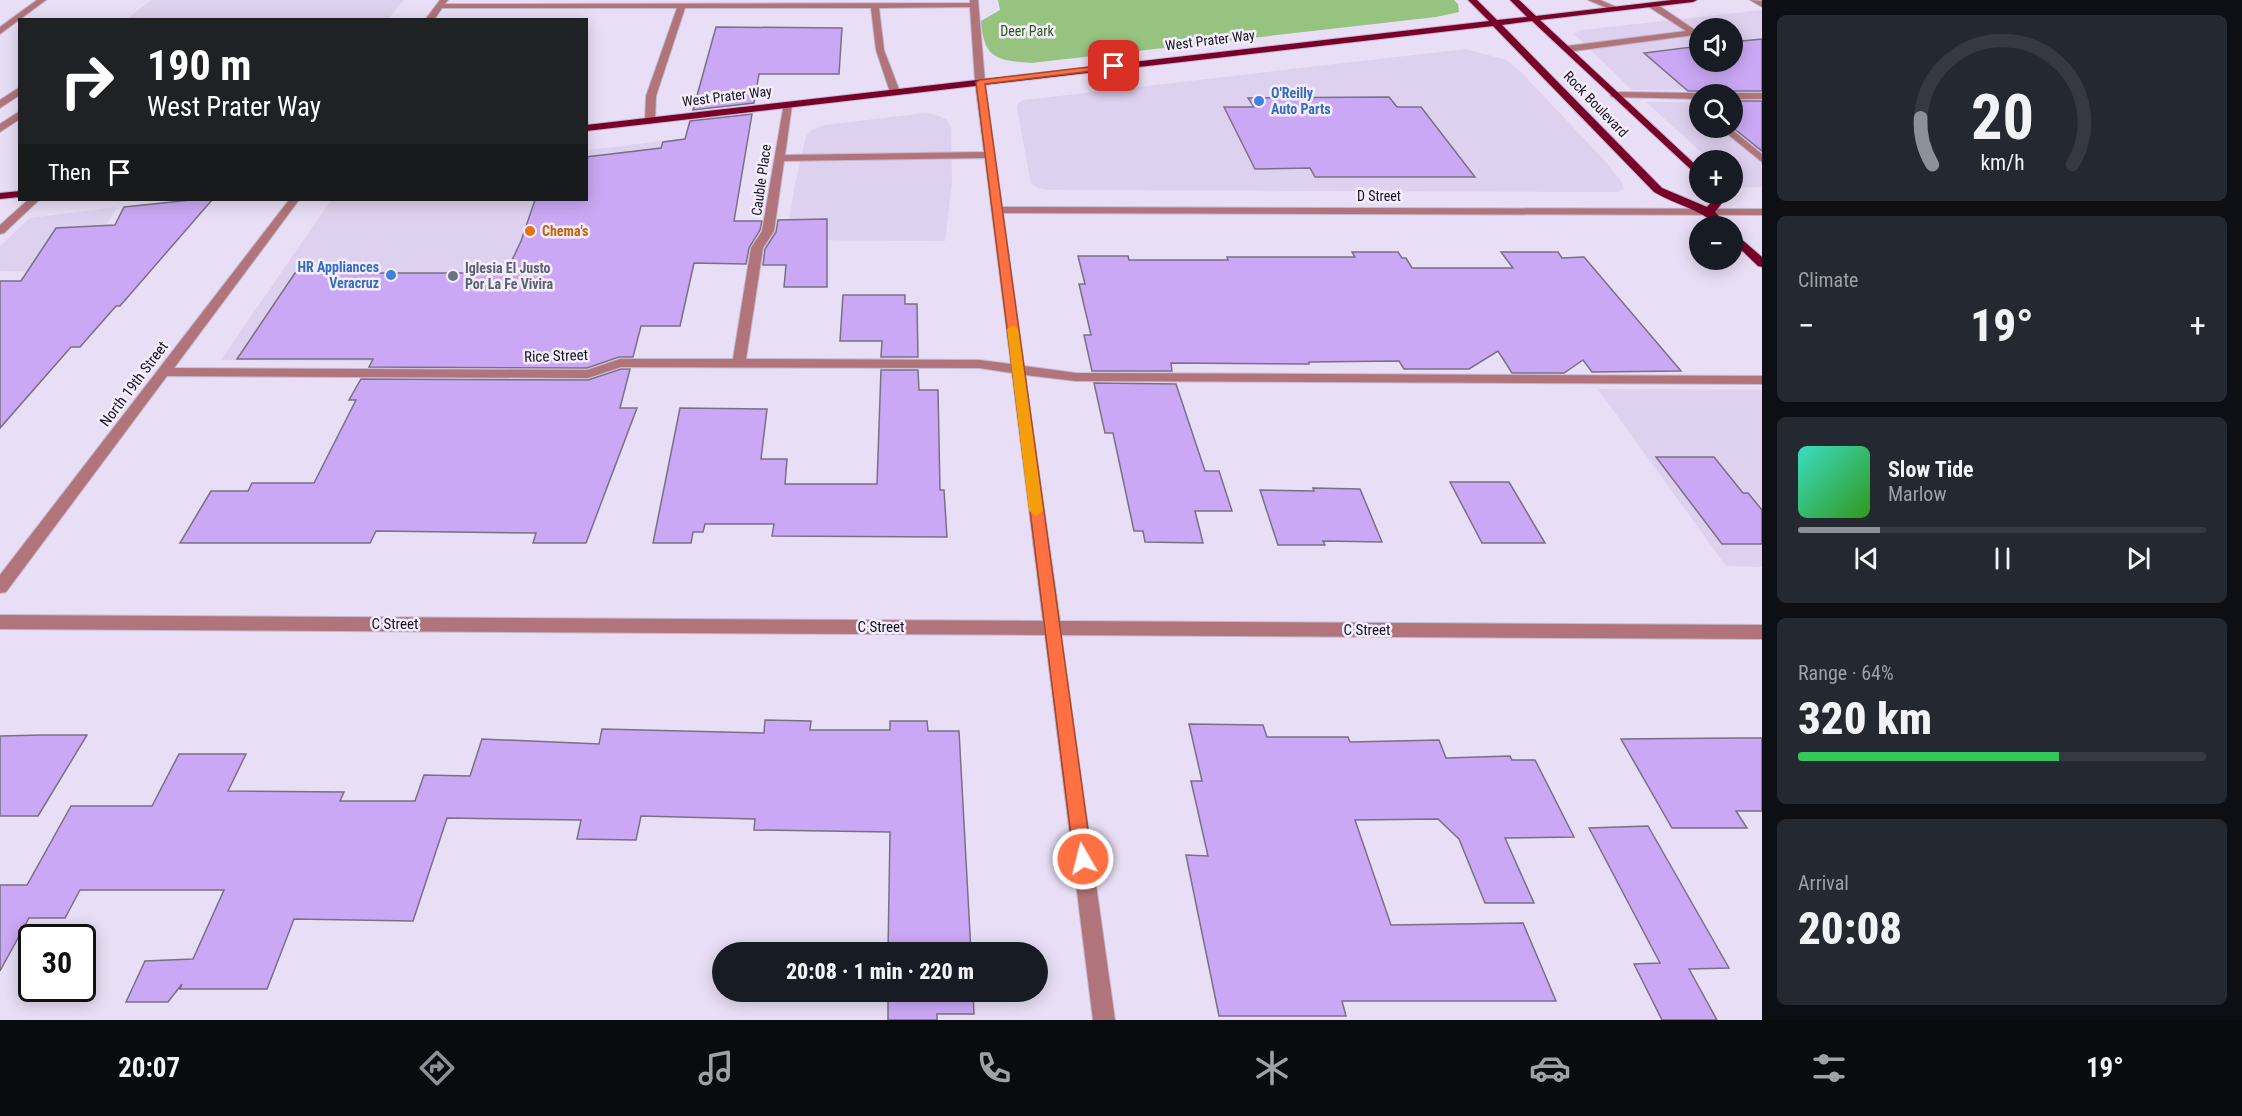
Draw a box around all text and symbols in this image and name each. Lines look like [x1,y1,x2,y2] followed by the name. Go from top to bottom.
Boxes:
[1689,18,1743,270] map controls
[1689,18,1743,72] button: sound
[1000,23,1054,39] park label: Deer Park
[1164,27,1256,53] street label: West Prater Way
[1088,40,1139,91] pin
[147,41,252,90] text: 190 m
[48,42,126,120] icon: right
[1097,49,1130,82] icon: arrive
[1561,68,1631,140] street label: Rock Boulevard
[1970,81,2034,154] text: 20
[681,83,773,109] street label: West Prater Way
[1689,84,1743,138] button: search
[1271,85,1331,117] place label: O'Reilly Auto Parts
[147,91,321,123] text: West Prater Way
[1252,94,1266,108] marker: O'Reilly Auto Parts
[748,143,774,217] street label: Cauble Place
[1689,150,1743,204] button: +
[1980,150,2024,175] text: km/h
[103,156,136,189] icon: arrive
[48,160,91,185] text: Then
[1357,188,1401,204] street label: D Street
[1689,216,1743,270] button: −
[542,223,588,239] place label: Chema's
[523,224,537,238] marker: Chema's
[297,259,379,291] place label: HR Appliances Veracruz
[465,260,554,292] place label: Iglesia El Justo Por La Fe Vivira
[384,268,398,282] marker: HR Appliances Veracruz
[1798,268,1858,292] text: Climate
[446,269,460,283] marker: Iglesia El Justo Por La Fe Vivira
[1970,299,2034,352] text: 19°
[1798,306,1815,345] text: −
[2190,306,2206,345] text: +
[96,338,172,430] street label: North 19th Street
[524,346,588,366] street label: Rice Street
[1888,457,1974,482] text: Slow Tide
[1888,482,1946,506] text: Marlow
[1850,542,1883,575] icon: previous
[1986,542,2019,575] icon: pause
[2122,542,2155,575] icon: next
[371,615,419,633] street label: C Street
[857,618,905,636] street label: C Street
[1343,621,1391,639] street label: C Street
[1798,661,1894,685] text: Range · 64%
[1798,692,1932,745] text: 320 km
[1051,827,1115,891] position arrow
[1798,871,1849,895] text: Arrival
[1798,902,1902,955] text: 20:08
[18,924,96,1002] speed limit sign: 30
[786,959,974,984] text: 20:08 · 1 min · 220 m
[416,1047,458,1089] icon: directions
[695,1047,737,1089] icon: music
[973,1047,1015,1089] icon: phone
[1251,1047,1293,1089] icon: climate
[1529,1047,1571,1089] icon: car
[1808,1047,1850,1089] icon: filters
[118,1052,180,1084] text: 20:07
[2086,1052,2124,1084] text: 19°

